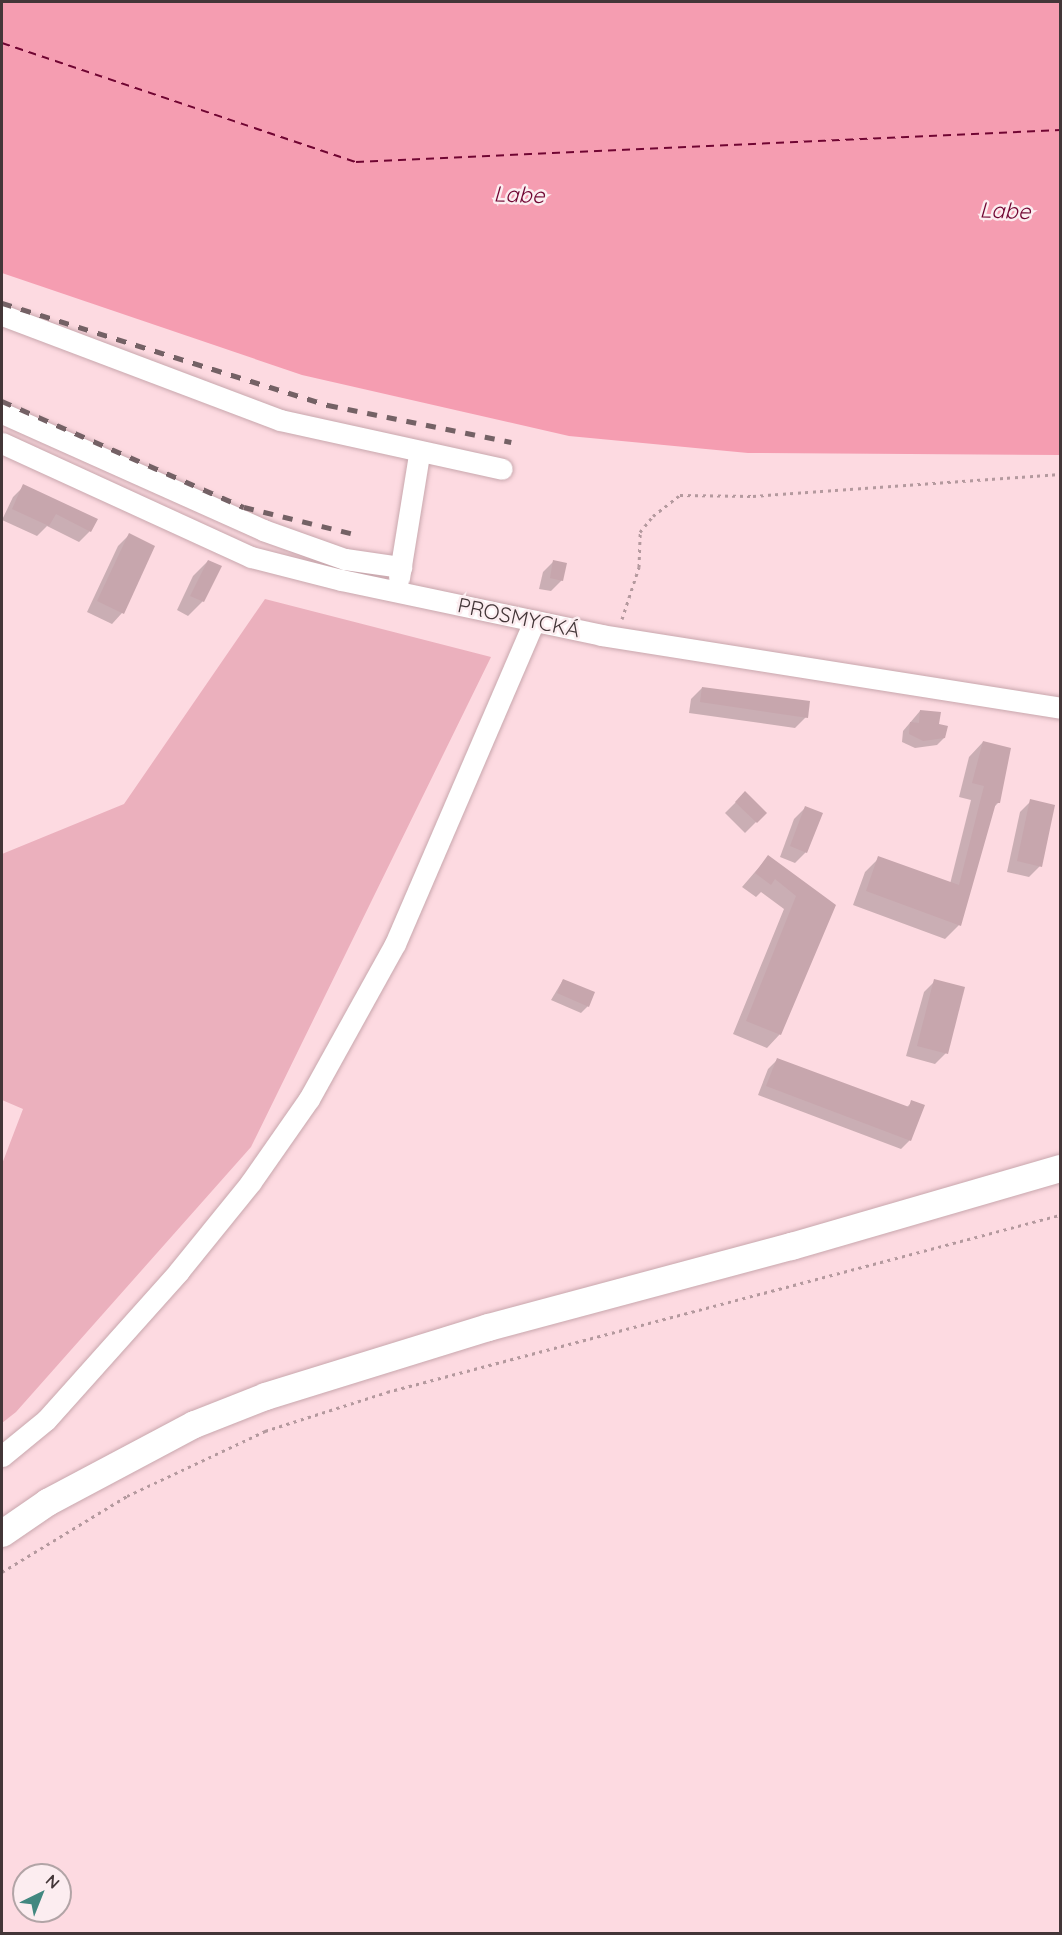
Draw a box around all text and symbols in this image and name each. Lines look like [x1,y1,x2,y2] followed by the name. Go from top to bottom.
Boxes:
[493,181,545,209] water label: Labe
[979,197,1031,225] water label: Labe
[456,592,582,642] street label: PROSMYCKÁ
[12,1863,72,1923] north arrow
[42,1870,64,1893] text: N

